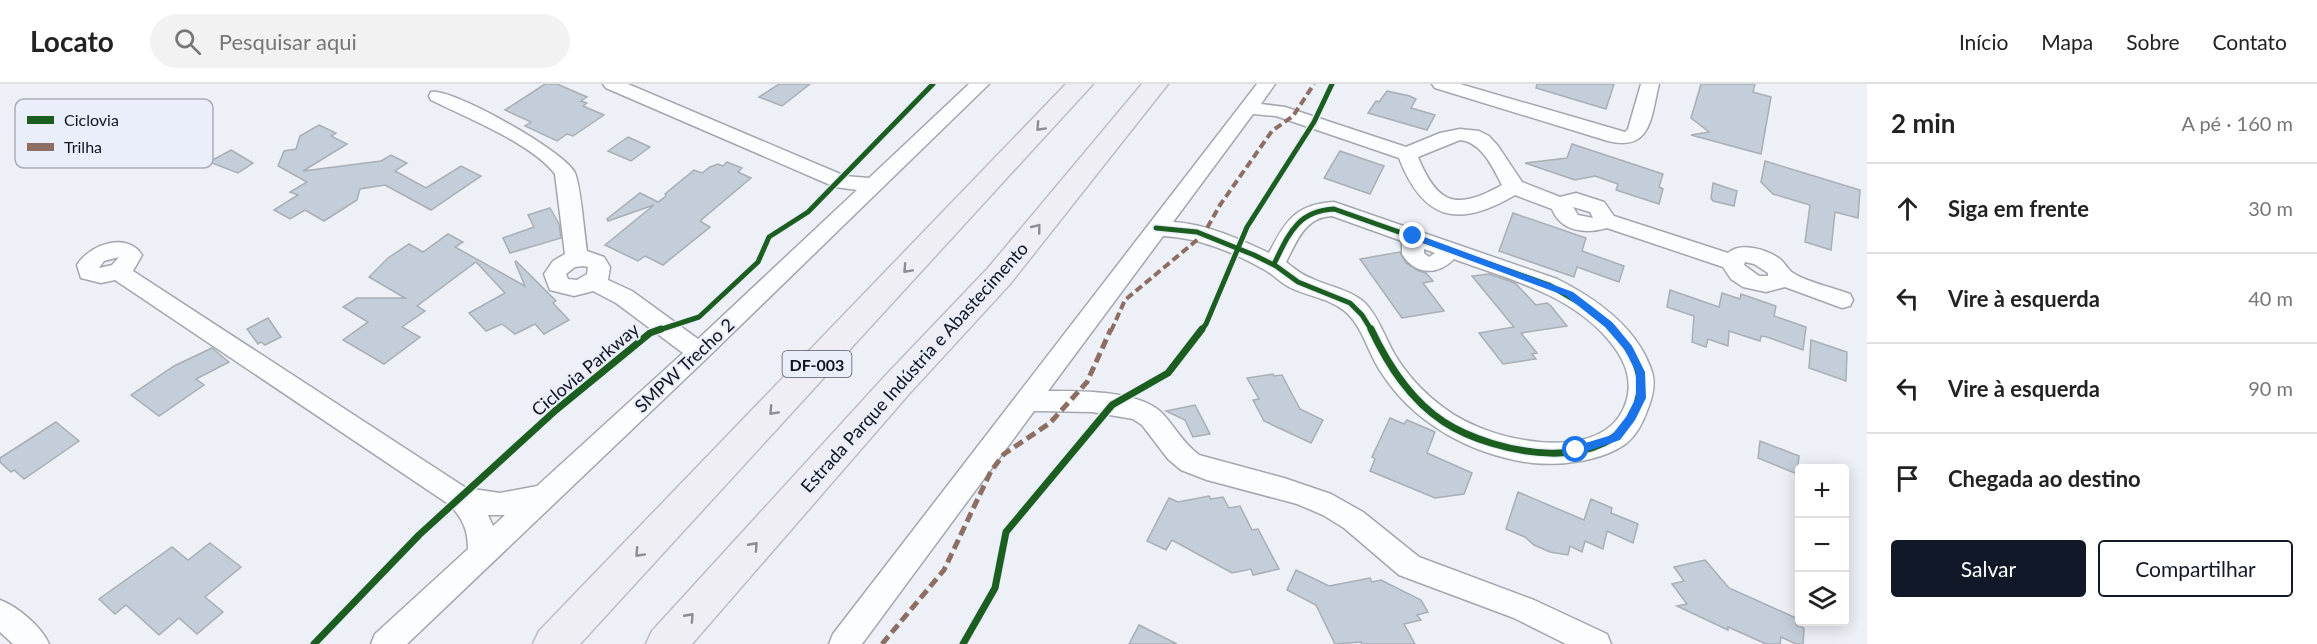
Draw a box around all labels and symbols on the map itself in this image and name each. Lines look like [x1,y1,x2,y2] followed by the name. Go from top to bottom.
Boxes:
[15,99,213,168] legend
[64,110,119,129] text: Ciclovia
[1036,120,1047,130] one-way arrow
[64,137,102,156] text: Trilha
[1399,222,1425,248] route end
[1029,224,1040,235] one-way arrow
[796,237,1032,497] street label: Estrada Parque Indústria e Abastecimento
[903,261,914,272] one-way arrow
[630,313,738,417] street label: SMPW Trecho 2
[527,317,644,420] street label: Ciclovia Parkway
[782,351,852,377] road number: DF-003
[769,404,780,414] one-way arrow
[1562,436,1588,462] route start
[747,542,758,553] one-way arrow
[636,545,647,556] one-way arrow
[683,613,694,624] one-way arrow

